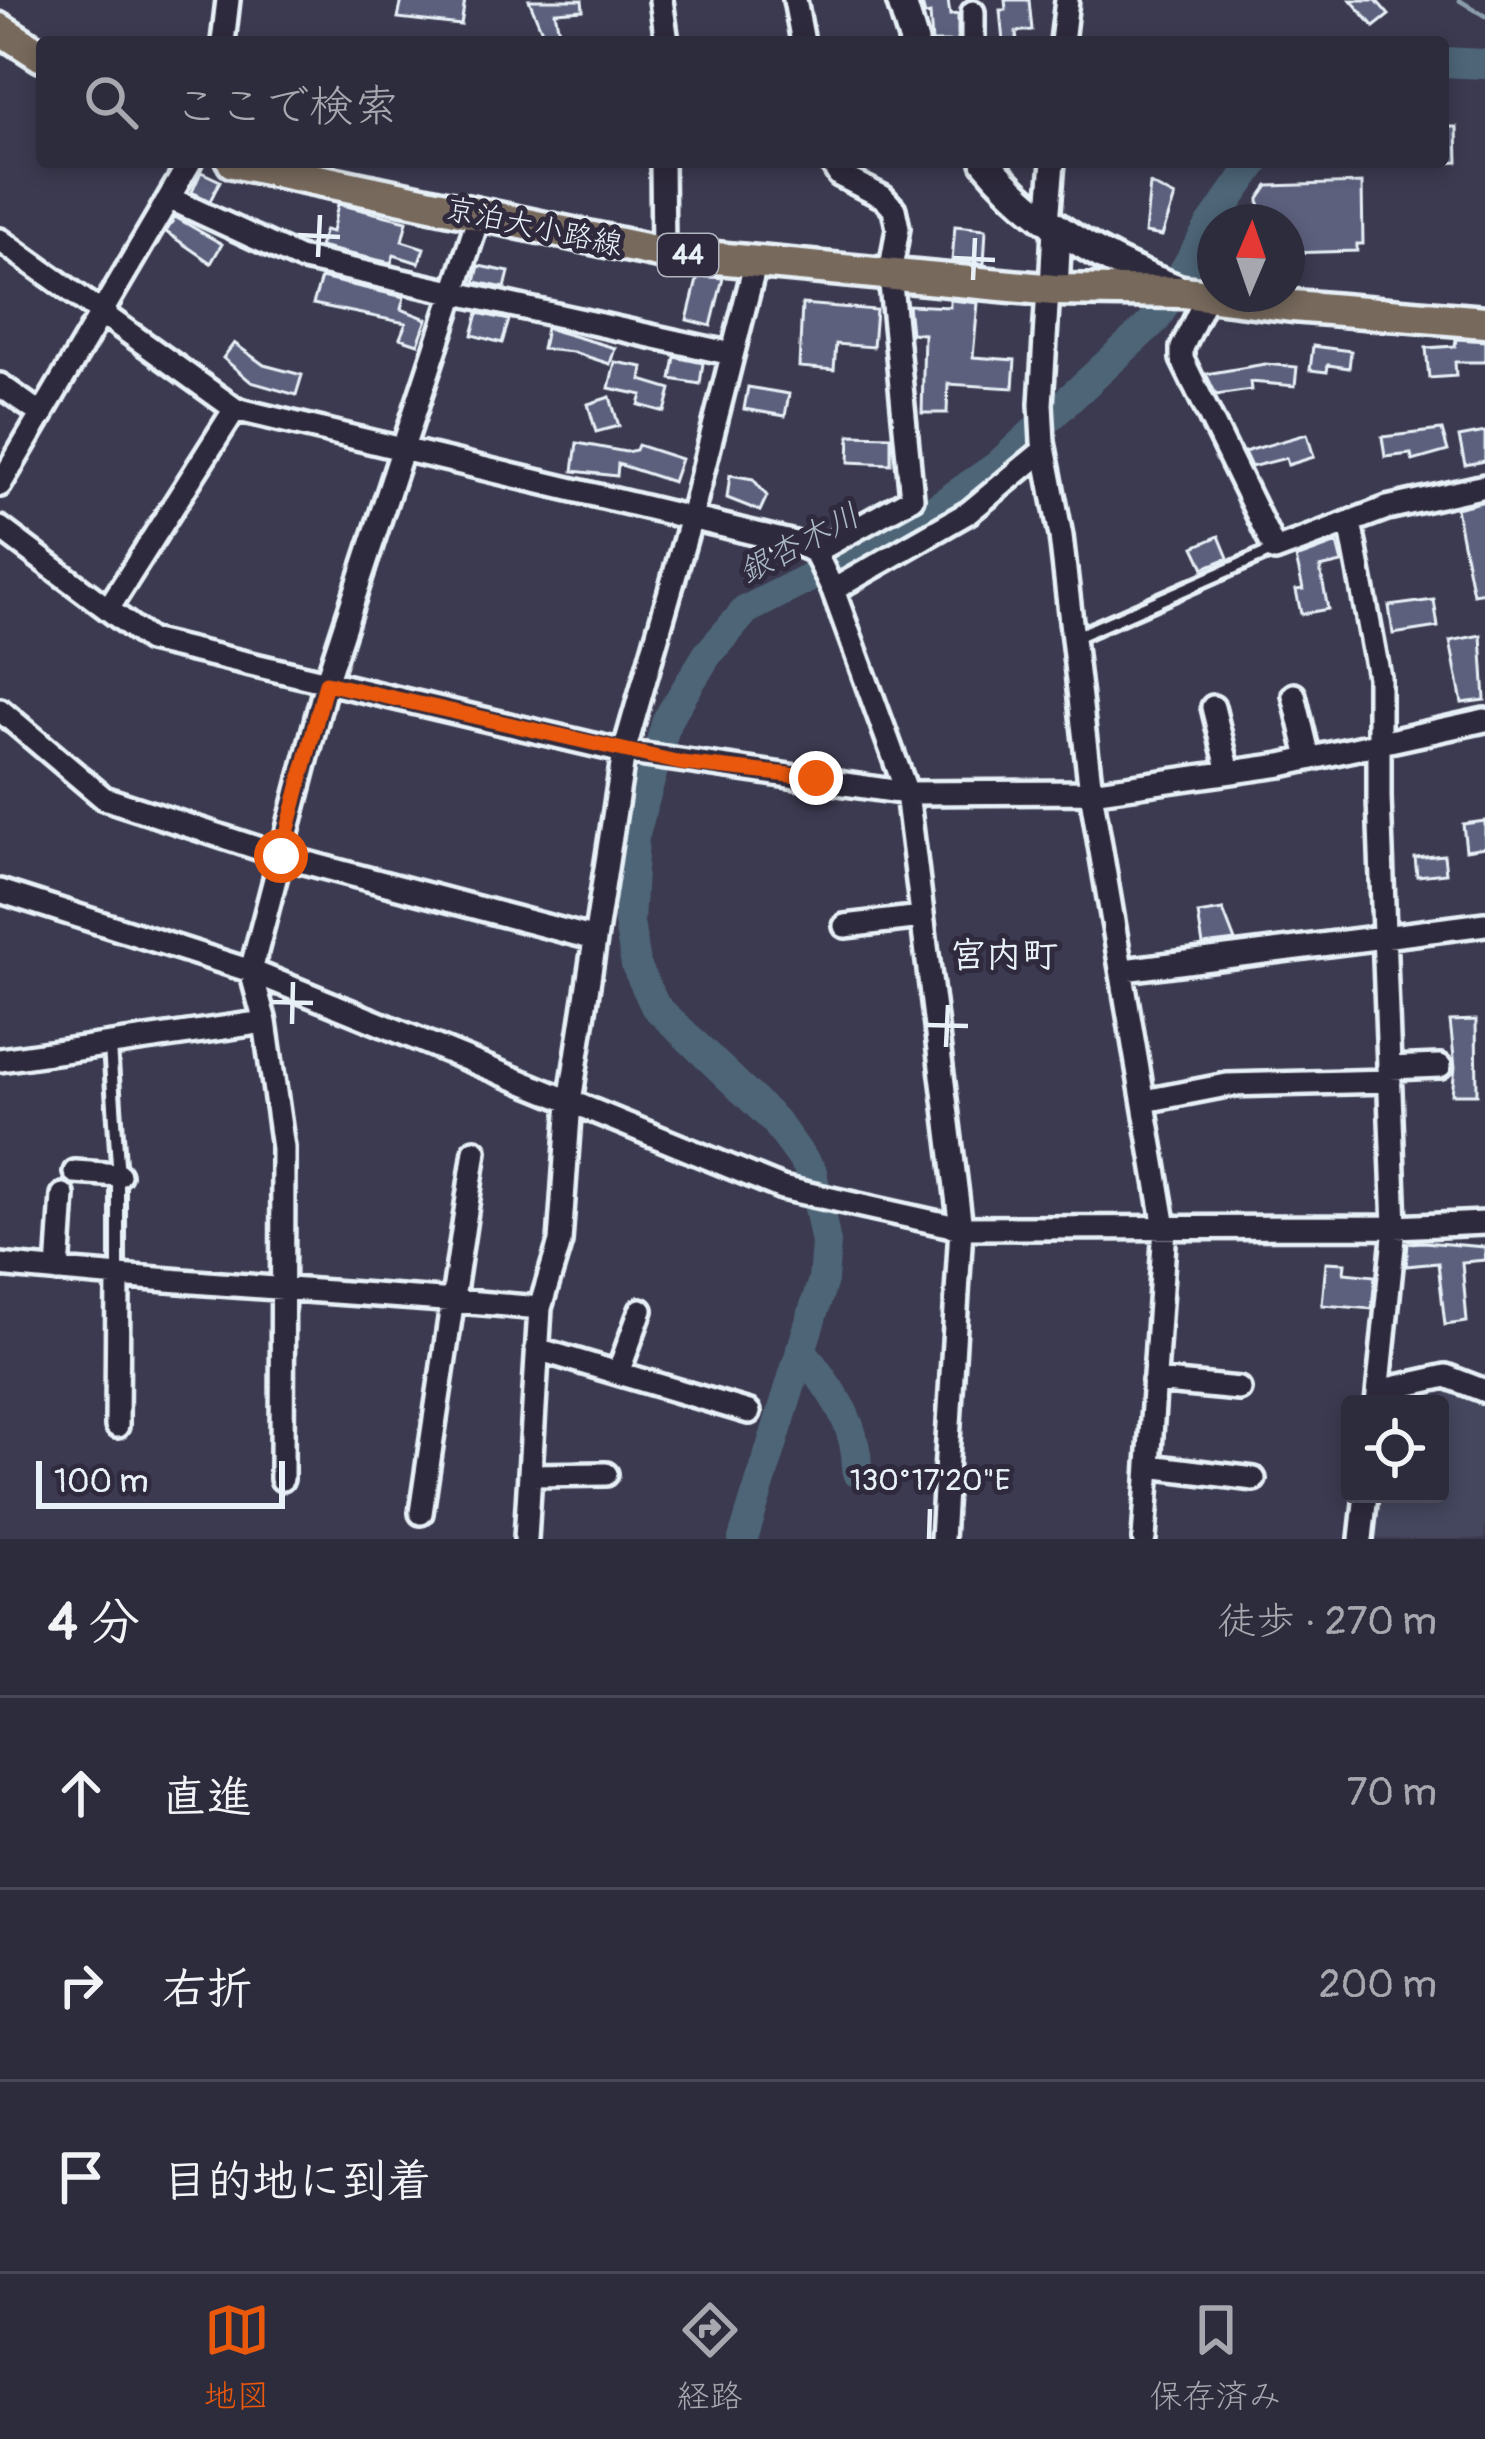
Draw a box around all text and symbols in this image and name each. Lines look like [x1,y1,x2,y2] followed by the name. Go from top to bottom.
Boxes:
[36,36,1449,168] search box
[78,69,144,135] icon: search
[174,79,399,135] text: ここで検索
[442,190,626,264] street label: 京泊大小路線
[1197,204,1305,312] north arrow
[658,234,718,276] road number: 44
[731,495,867,593] water label: 銀杏木川
[789,751,843,805] route end
[254,829,308,883] route start
[950,933,1058,978] district label: 宮内町
[1341,1395,1449,1503] map controls
[1341,1395,1449,1503] button: locate
[36,1455,285,1508] scale bar
[54,1461,148,1502] text: 100 m
[850,1462,1010,1499] text: 130°17'20"E
[48,1591,140,1655] text: 4 分
[1217,1597,1437,1646] text: 徒歩 · 270 m
[48,1760,114,1826] icon: ahead
[1347,1768,1437,1817] text: 70 m
[162,1770,252,1826] text: 直進
[48,1952,114,2018] icon: right
[1319,1960,1437,2009] text: 200 m
[162,1962,252,2018] text: 右折
[48,2144,114,2210] icon: arrive
[162,2154,432,2210] text: 目的地に到着
[204,2297,270,2417] tab: 地図
[677,2297,743,2417] tab: 経路
[1150,2297,1282,2417] tab: 保存済み

